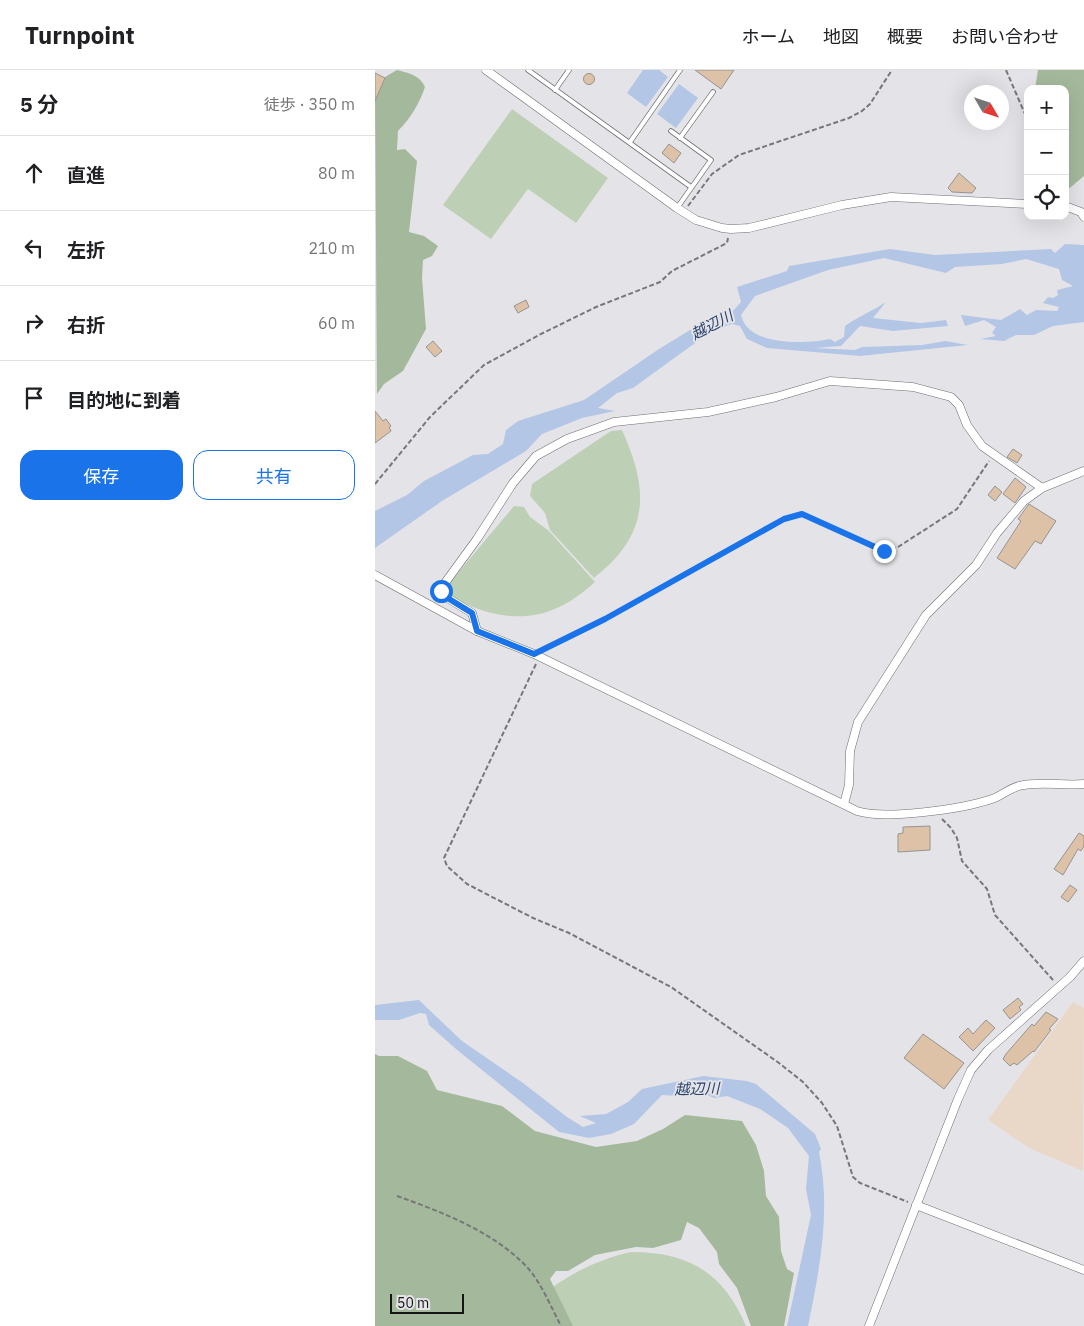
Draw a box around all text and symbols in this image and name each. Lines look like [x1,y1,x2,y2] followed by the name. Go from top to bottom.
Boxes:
[25,19,135,51] text: Turnpoint
[742,25,795,48] text: ホーム
[823,25,859,48] text: 地図
[887,25,923,48] text: 概要
[951,25,1059,48] text: お問い合わせ
[964,85,1009,130] north arrow
[1024,85,1069,220] map controls
[1024,85,1069,130] button: +
[20,90,59,118] text: 5 分
[264,94,355,114] text: 徒歩 · 350 m
[1024,130,1069,175] button: −
[20,159,48,187] icon: ahead
[67,163,105,187] text: 直進
[318,163,355,183] text: 80 m
[1024,175,1069,220] button: locate
[20,234,48,262] icon: left
[67,238,105,262] text: 左折
[308,238,355,258] text: 210 m
[687,305,738,344] water label: 越辺川
[20,309,48,337] icon: right
[67,313,105,337] text: 右折
[318,313,355,333] text: 60 m
[20,384,48,412] icon: arrive
[67,388,181,412] text: 目的地に到着
[20,450,183,500] button: 保存
[193,450,355,500] button: 共有
[873,540,896,563] route end
[430,580,453,603] route start
[674,1079,722,1098] water label: 越辺川
[390,1291,464,1314] scale bar
[397,1294,429,1312] text: 50 m

